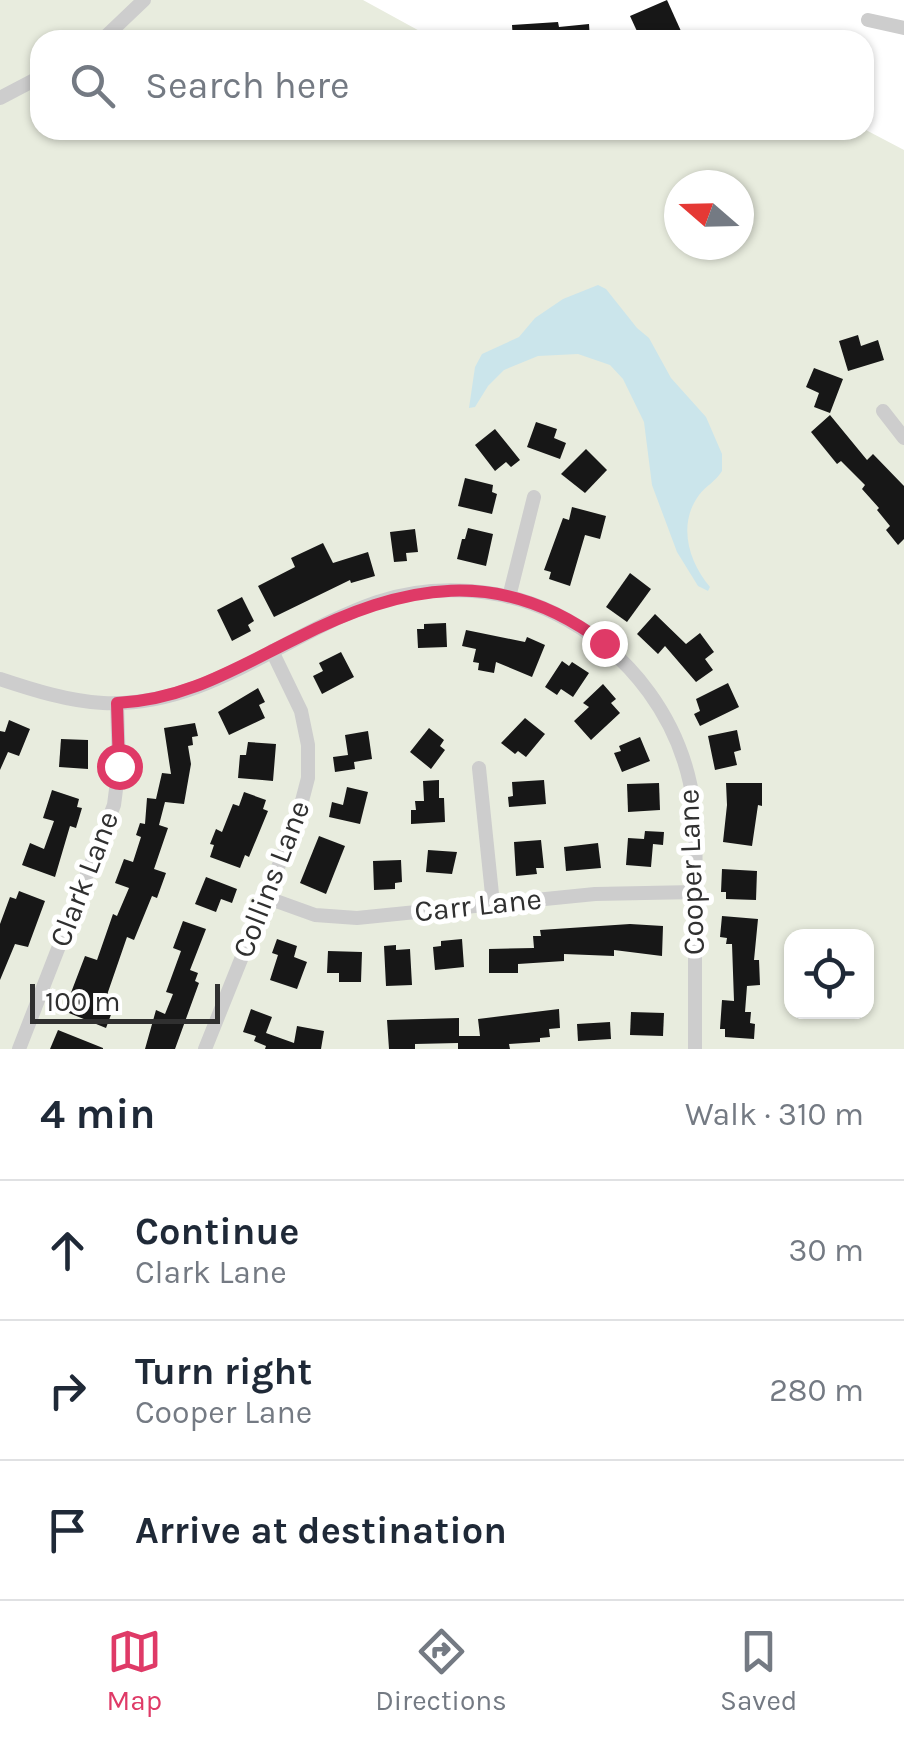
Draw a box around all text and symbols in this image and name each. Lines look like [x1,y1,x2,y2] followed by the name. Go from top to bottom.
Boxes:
[30,30,874,140] search box
[65,58,120,113] icon: search
[145,63,349,108] text: Search here
[664,170,754,260] north arrow
[582,621,628,667] route end
[97,744,143,790] route start
[670,788,712,956] street label: Cooper Lane
[225,795,317,963] street label: Collins Lane
[42,806,126,952] street label: Clark Lane
[413,880,543,930] street label: Carr Lane
[784,929,874,1019] map controls
[784,929,874,1019] button: locate
[30,979,220,1024] scale bar
[45,985,120,1018] text: 100 m
[40,1089,155,1139] text: 4 min
[685,1096,864,1133] text: Walk · 310 m
[135,1209,299,1254] text: Continue
[40,1223,95,1278] icon: ahead
[789,1232,864,1269] text: 30 m
[135,1254,287,1291] text: Clark Lane
[135,1349,312,1394] text: Turn right
[40,1363,95,1418] icon: right
[769,1372,864,1409] text: 280 m
[135,1394,312,1431] text: Cooper Lane
[40,1503,95,1558] icon: arrive
[135,1508,507,1553] text: Arrive at destination
[107,1624,162,1717] tab: Map
[375,1624,507,1717] tab: Directions
[720,1624,797,1717] tab: Saved

